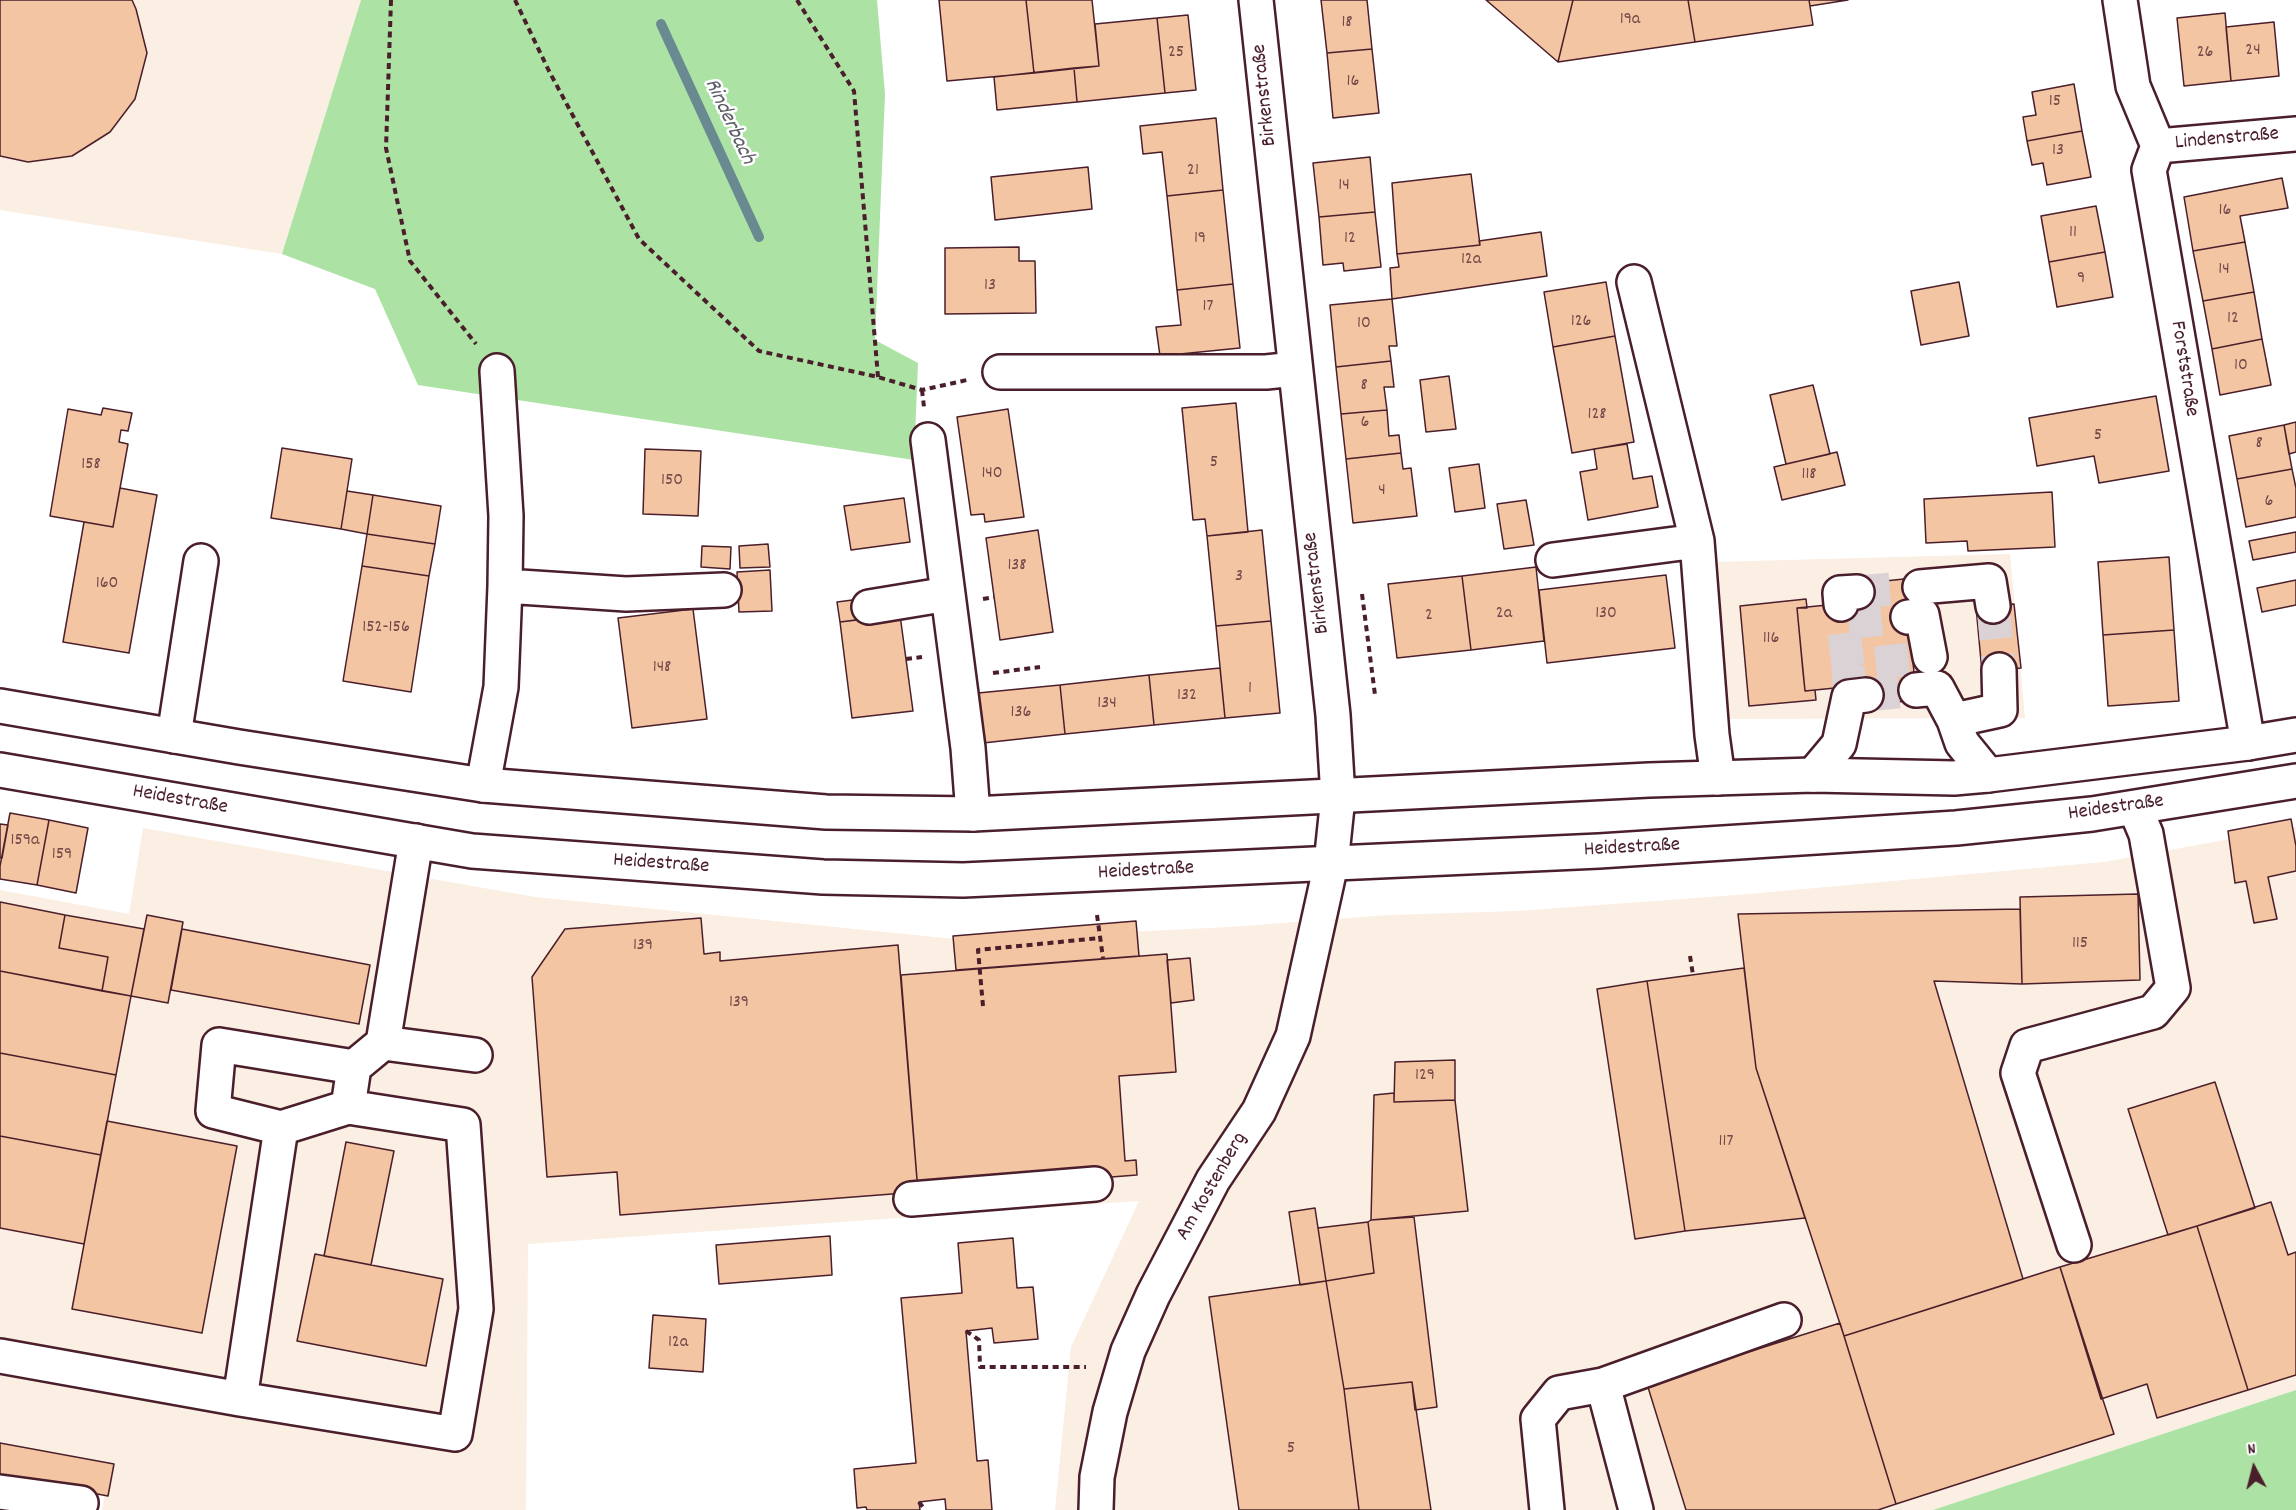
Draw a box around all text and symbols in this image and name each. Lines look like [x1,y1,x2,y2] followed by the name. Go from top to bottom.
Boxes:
[1620,10,1640,32] house number: 19a
[1341,13,1353,35] house number: 18
[2245,41,2261,63] house number: 24
[1168,43,1184,65] house number: 25
[1248,43,1284,147] street label: Birkenstraße
[2197,43,2213,65] house number: 26
[1347,72,1359,94] house number: 16
[697,75,759,169] water label: Rinderbach
[2049,92,2061,114] house number: 15
[2174,123,2280,157] street label: Lindenstraße
[2052,141,2064,163] house number: 13
[1187,161,1199,183] house number: 21
[1338,176,1350,198] house number: 14
[2219,201,2231,223] house number: 16
[2069,223,2077,245] house number: 11
[1194,229,1206,251] house number: 19
[1344,229,1356,251] house number: 12
[1461,250,1481,272] house number: 12a
[2218,260,2230,282] house number: 14
[2077,269,2085,291] house number: 9
[984,276,996,298] house number: 13
[1203,297,1213,319] house number: 17
[2227,309,2239,331] house number: 12
[1571,312,1591,334] house number: 126
[1357,314,1371,336] house number: 10
[2163,319,2203,419] street label: Forststraße
[2234,356,2248,378] house number: 10
[1360,376,1368,398] house number: 8
[1587,405,1607,427] house number: 128
[1361,413,1369,435] house number: 6
[2094,426,2102,448] house number: 5
[2255,434,2263,456] house number: 8
[1210,453,1218,475] house number: 5
[81,455,101,477] house number: 158
[981,464,1003,486] house number: 140
[1801,465,1817,487] house number: 118
[661,471,683,493] house number: 150
[1378,481,1386,503] house number: 4
[2265,492,2273,514] house number: 6
[1299,531,1337,635] street label: Birkenstraße
[1007,556,1027,578] house number: 138
[1235,567,1243,589] house number: 3
[96,574,118,596] house number: 160
[1496,604,1512,626] house number: 2a
[1595,604,1617,626] house number: 130
[1425,606,1433,628] house number: 2
[362,618,410,640] house number: 152-156
[1763,629,1779,651] house number: 116
[653,658,671,680] house number: 148
[1248,679,1252,701] house number: 1
[1177,686,1197,708] house number: 132
[1097,694,1117,716] house number: 134
[1011,703,1031,725] house number: 136
[130,780,230,822] street label: Heidestraße
[2067,790,2165,828] street label: Heidestraße
[11,831,39,853] house number: 159a
[1583,834,1681,864] street label: Heidestraße
[52,845,72,867] house number: 159
[612,849,710,881] street label: Heidestraße
[1097,857,1195,887] street label: Heidestraße
[2072,934,2088,956] house number: 115
[633,936,653,958] house number: 139
[729,993,749,1015] house number: 139
[1415,1066,1435,1088] house number: 129
[1172,1128,1254,1246] street label: Am Kostenberg
[1719,1132,1733,1154] house number: 117
[668,1333,688,1355] house number: 12a
[2224,1438,2284,1498] north arrow
[2246,1438,2257,1462] text: N
[1287,1439,1295,1461] house number: 5

